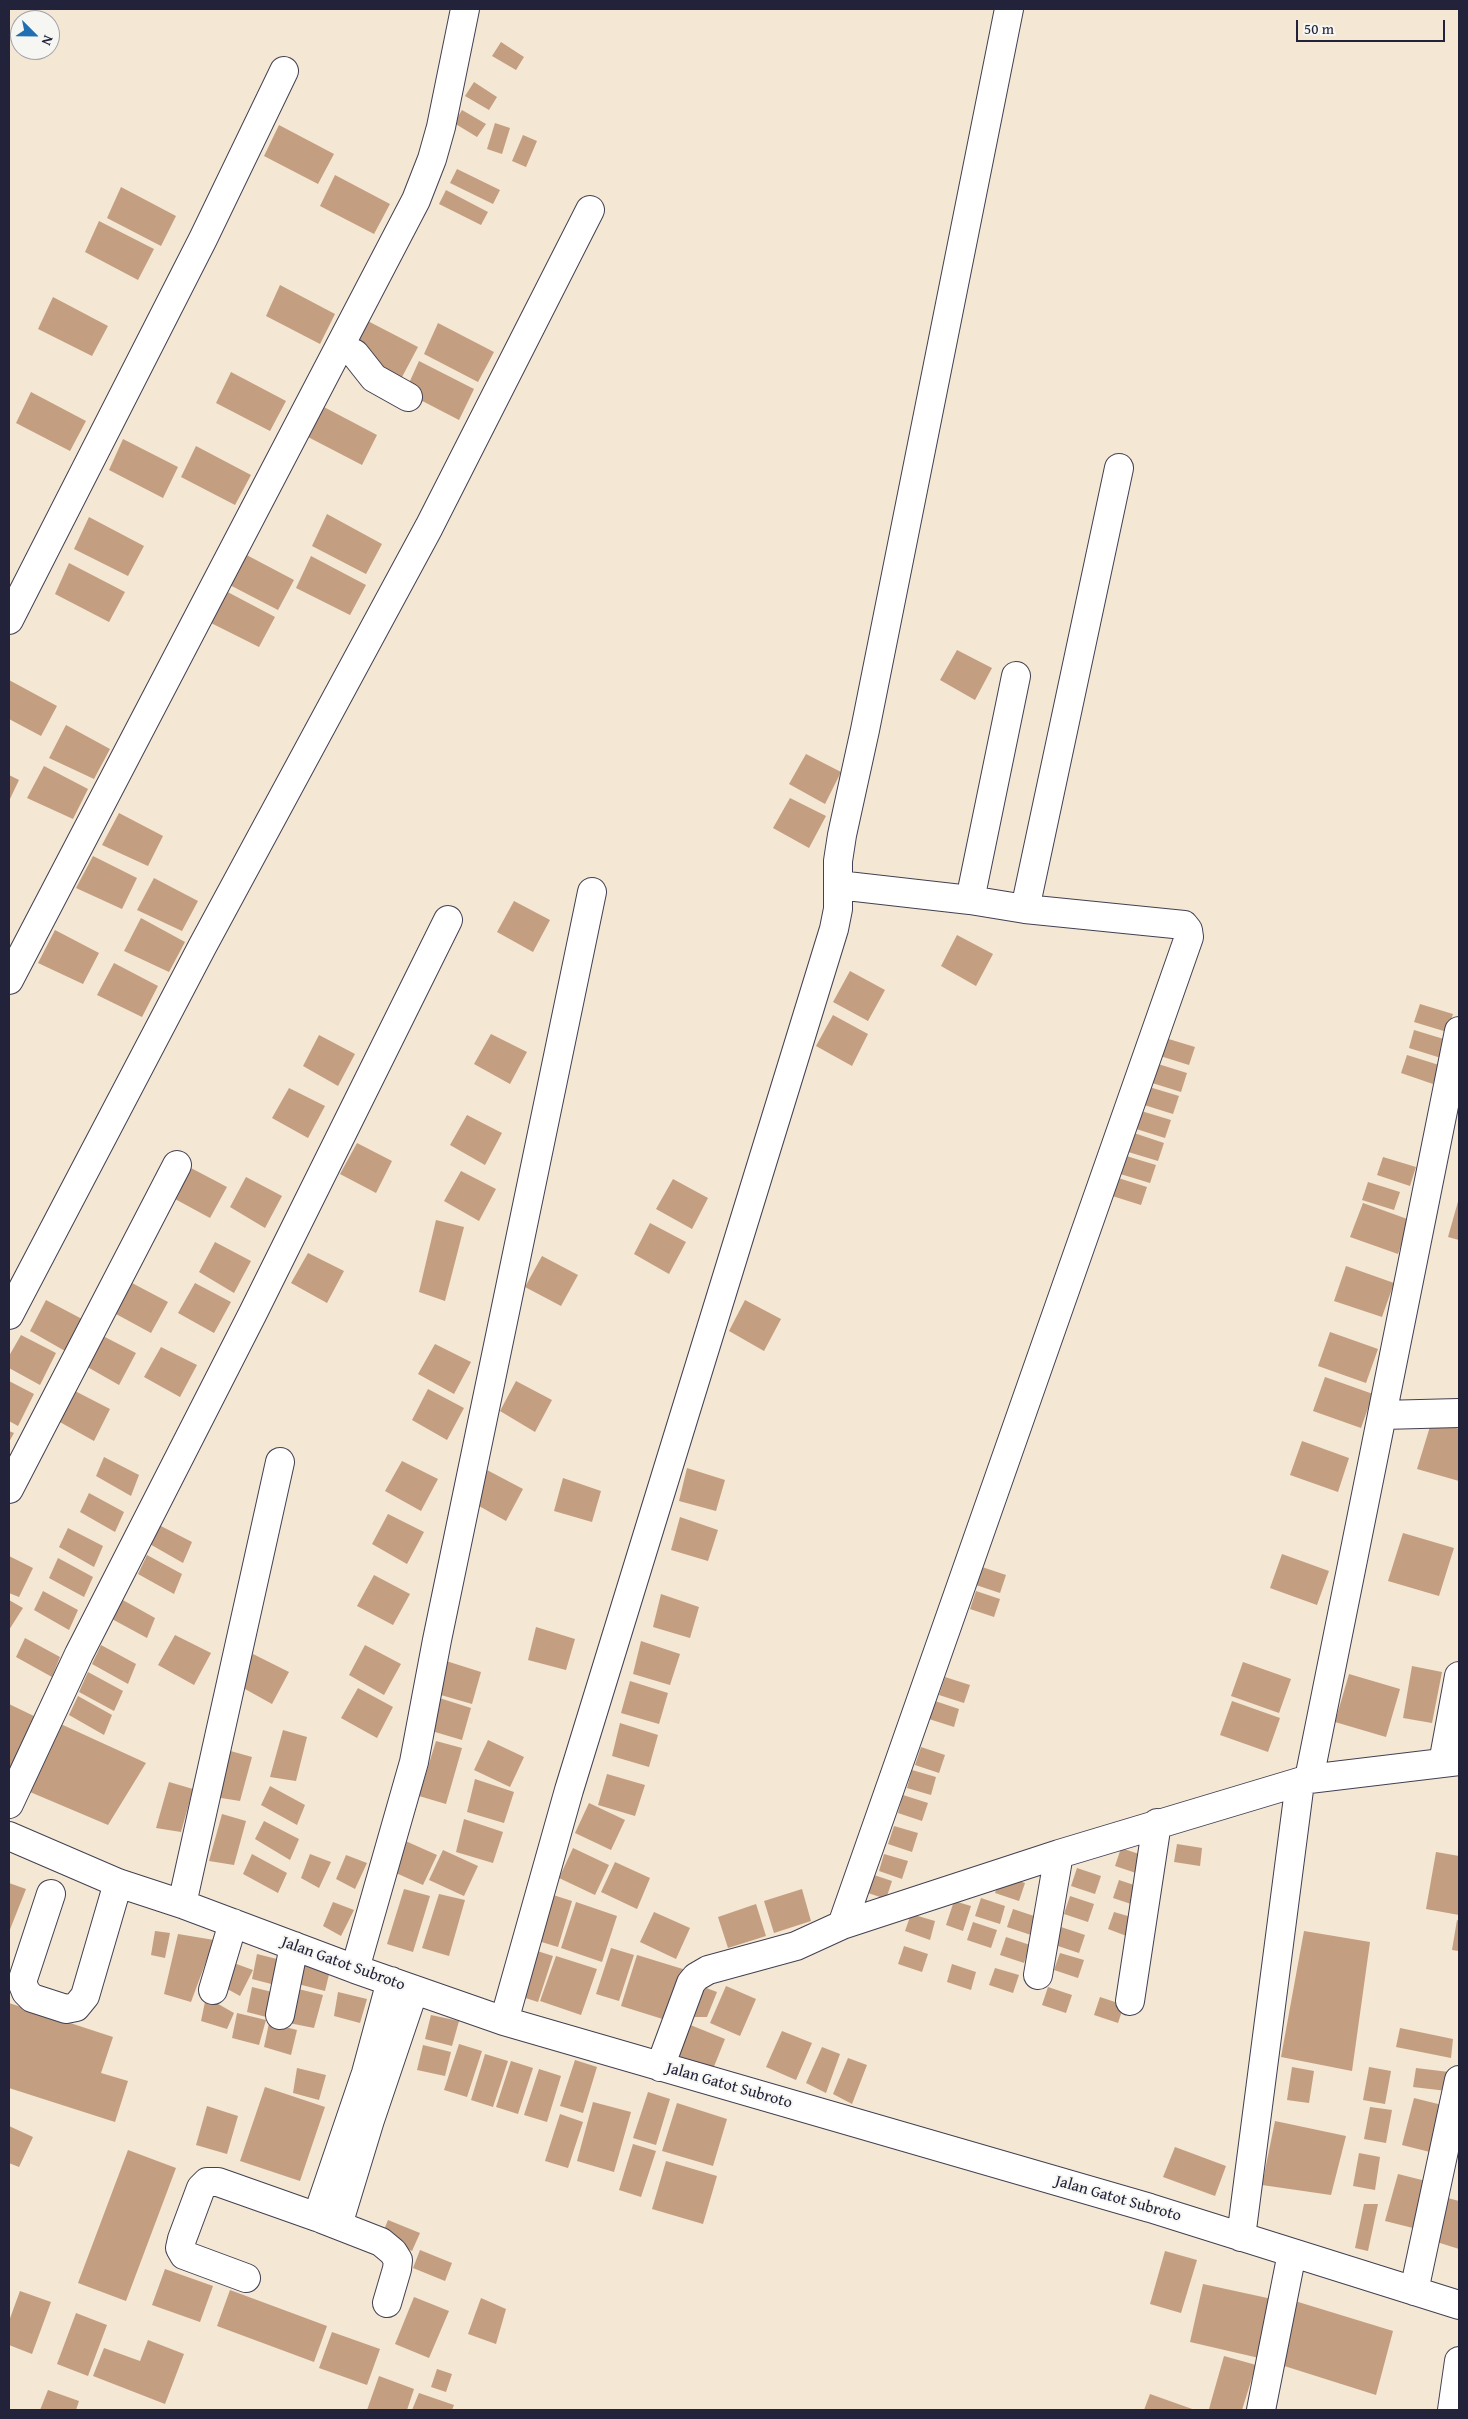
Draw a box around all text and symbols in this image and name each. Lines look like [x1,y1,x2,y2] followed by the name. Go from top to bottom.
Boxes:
[10,10,60,60] north arrow
[1298,10,1447,42] scale bar
[1304,18,1334,39] text: 50 m
[37,32,59,49] text: N
[279,1933,407,1995] street label: Jalan Gatot Subroto
[664,2059,794,2113] street label: Jalan Gatot Subroto
[1053,2172,1183,2226] street label: Jalan Gatot Subroto

